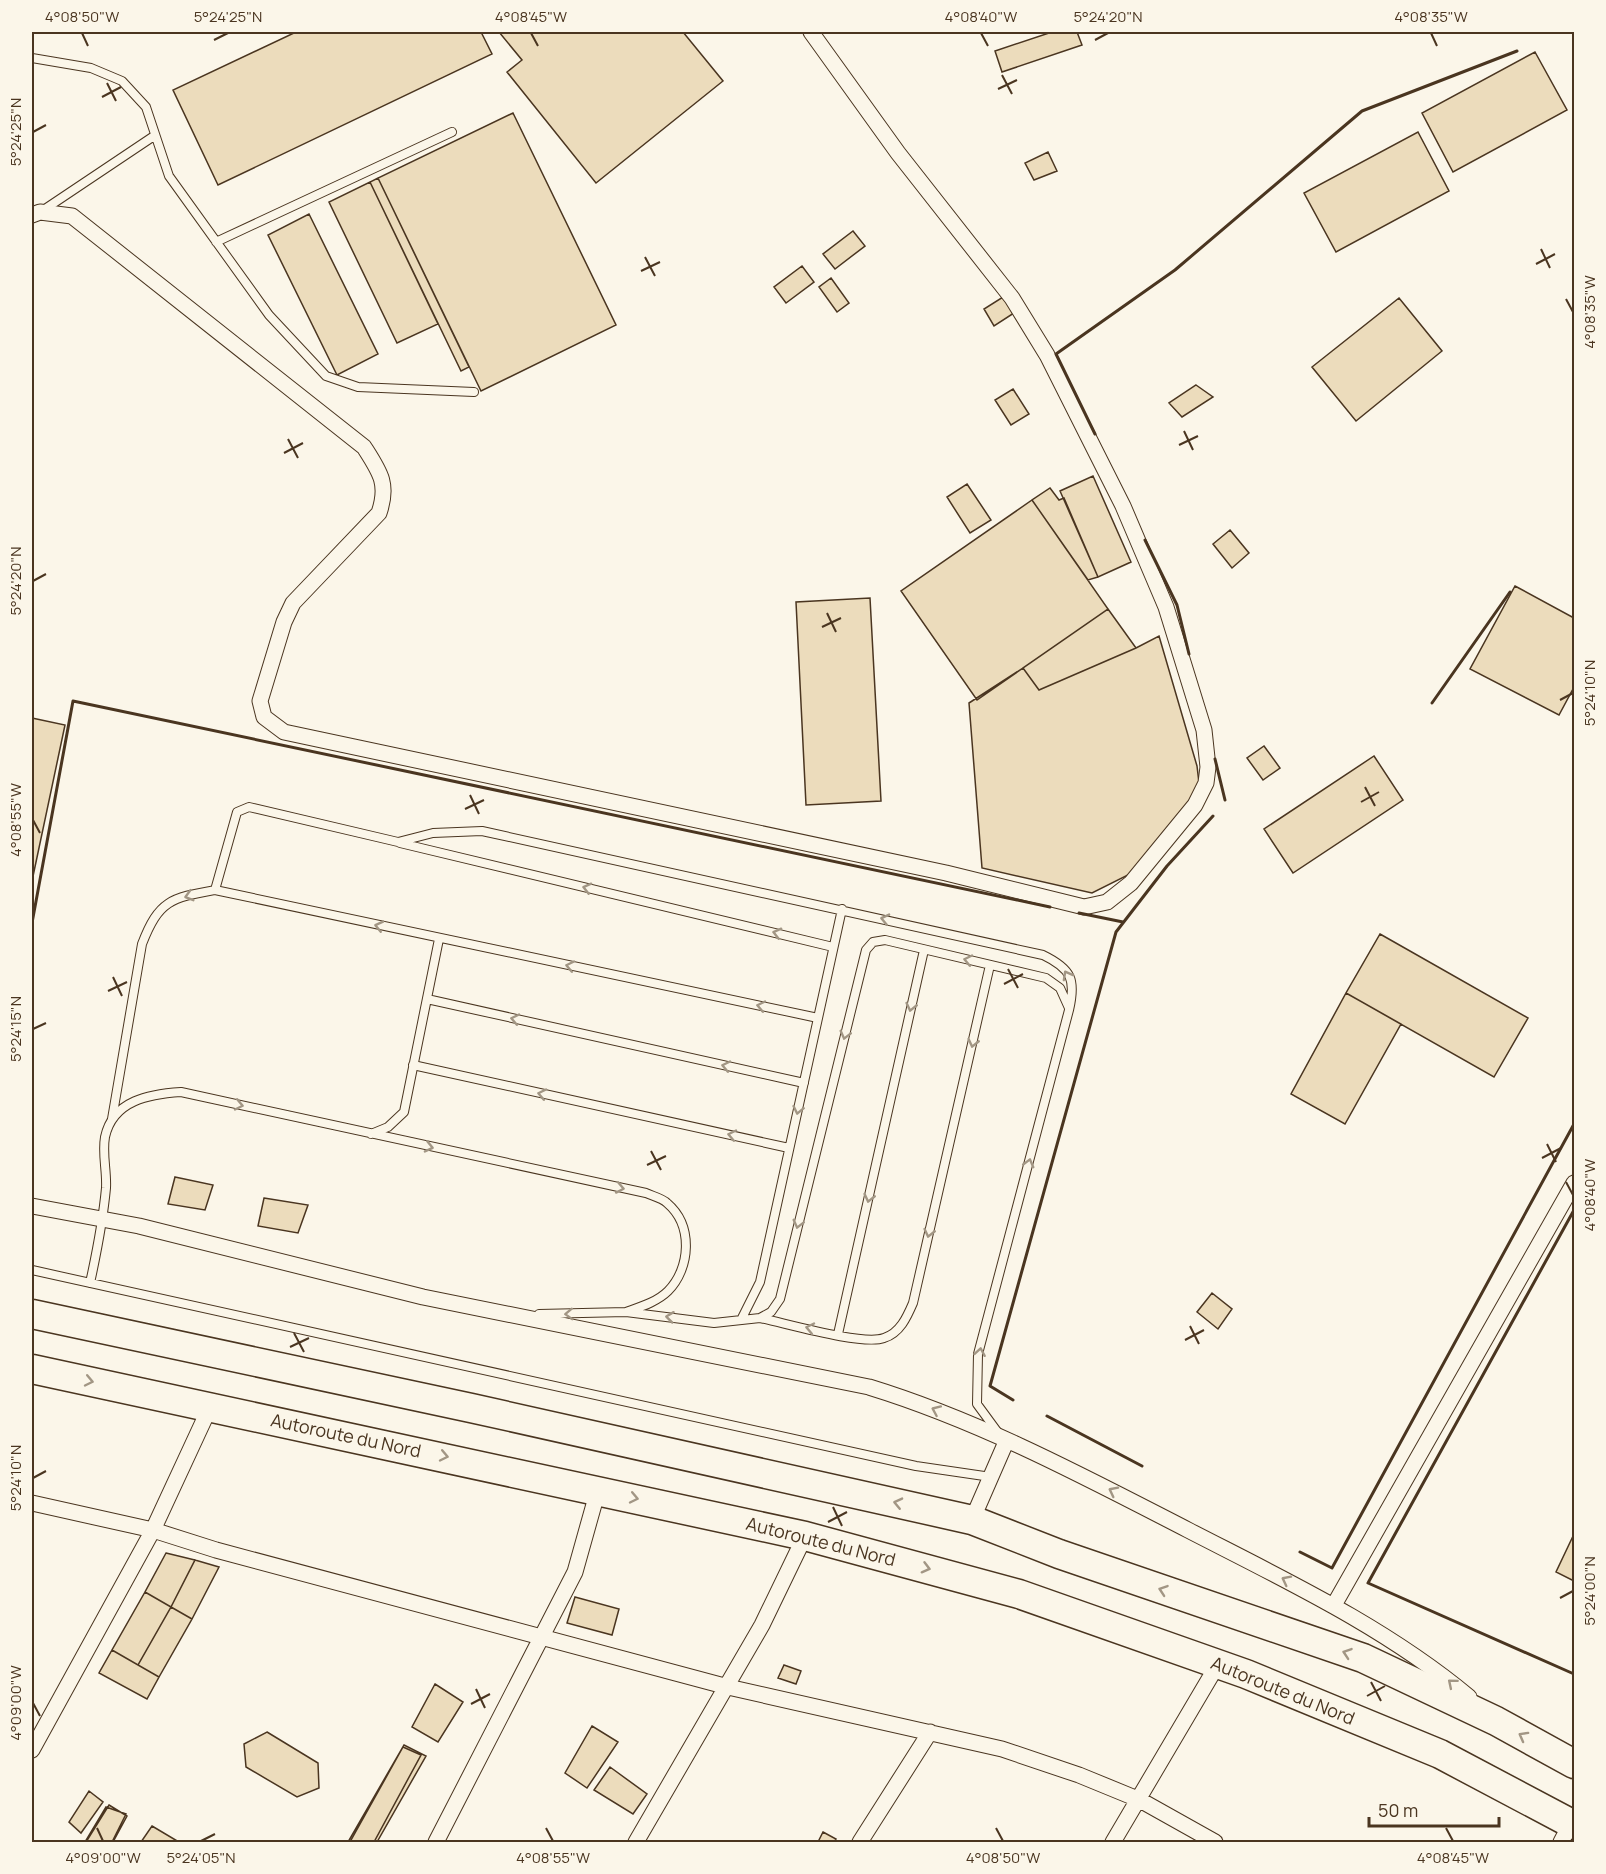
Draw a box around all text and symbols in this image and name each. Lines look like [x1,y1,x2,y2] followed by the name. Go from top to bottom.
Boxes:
[45,6,119,27] text: 4°08'50"W
[194,6,262,27] text: 5°24'25"N
[495,6,567,27] text: 4°08'45"W
[945,6,1017,27] text: 4°08'40"W
[1073,6,1143,27] text: 5°24'20"N
[1394,6,1468,27] text: 4°08'35"W
[5,98,26,166] text: 5°24'25"N
[1579,275,1600,349] text: 4°08'35"W
[5,546,26,616] text: 5°24'20"N
[1579,660,1600,726] text: 5°24'10"N
[5,783,26,857] text: 4°08'55"W
[582,882,592,895] one-way arrow
[184,888,194,901] one-way arrow
[881,913,891,926] one-way arrow
[374,921,384,934] one-way arrow
[772,928,782,941] one-way arrow
[963,954,973,967] one-way arrow
[565,960,575,973] one-way arrow
[1063,971,1074,981] one-way arrow
[5,996,26,1062] text: 5°24'15"N
[756,1000,766,1013] one-way arrow
[905,1002,918,1012] one-way arrow
[510,1013,520,1026] one-way arrow
[840,1030,853,1040] one-way arrow
[967,1037,980,1047] one-way arrow
[721,1060,731,1073] one-way arrow
[537,1088,547,1101] one-way arrow
[233,1098,243,1111] one-way arrow
[792,1104,805,1114] one-way arrow
[727,1130,737,1143] one-way arrow
[424,1140,434,1153] one-way arrow
[1021,1158,1034,1168] one-way arrow
[1579,1159,1600,1231] text: 4°08'40"W
[614,1181,624,1194] one-way arrow
[863,1192,876,1202] one-way arrow
[793,1219,806,1229] one-way arrow
[923,1227,936,1237] one-way arrow
[564,1307,573,1320] one-way arrow
[666,1312,675,1324] one-way arrow
[805,1323,815,1336] one-way arrow
[973,1347,985,1356] one-way arrow
[83,1374,93,1387] one-way arrow
[931,1405,942,1417] one-way arrow
[269,1407,423,1463] street label: Autoroute du Nord
[5,1445,26,1511] text: 5°24'10"N
[439,1449,449,1462] one-way arrow
[1108,1487,1119,1499] one-way arrow
[629,1491,639,1504] one-way arrow
[893,1497,903,1510] one-way arrow
[744,1511,898,1571] street label: Autoroute du Nord
[1579,1556,1600,1626] text: 5°24'00"N
[920,1561,931,1573] one-way arrow
[1282,1576,1293,1588] one-way arrow
[1158,1584,1169,1597] one-way arrow
[1342,1647,1353,1660] one-way arrow
[1208,1650,1358,1730] street label: Autoroute du Nord
[5,1665,26,1741] text: 4°09'00"W
[1448,1679,1459,1690] one-way arrow
[1519,1732,1530,1743] one-way arrow
[1369,1790,1500,1828] scale bar
[1378,1798,1418,1822] text: 50 m
[65,1847,141,1868] text: 4°09'00"W
[166,1847,236,1868] text: 5°24'05"N
[516,1847,590,1868] text: 4°08'55"W
[966,1847,1040,1868] text: 4°08'50"W
[1417,1847,1489,1868] text: 4°08'45"W

